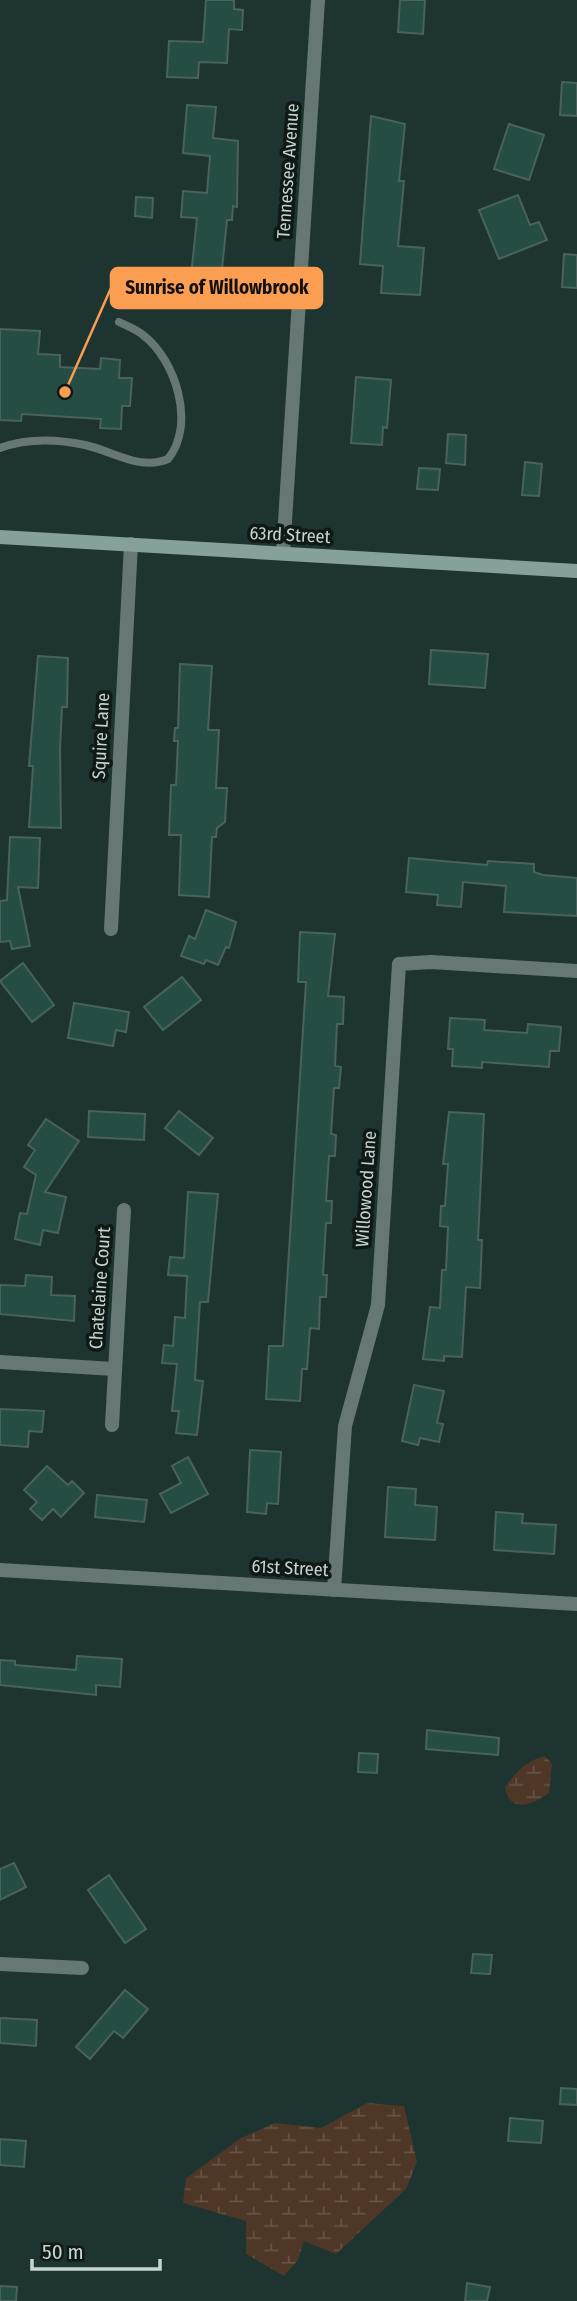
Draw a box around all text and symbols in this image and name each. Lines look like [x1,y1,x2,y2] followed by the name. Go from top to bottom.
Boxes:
[272,103,304,239] street label: Tennessee Avenue
[111,268,322,308] callout: Sunrise of Willowbrook
[125,276,309,299] text: Sunrise of Willowbrook
[249,522,331,548] street label: 63rd Street
[88,692,114,780] street label: Squire Lane
[351,1130,381,1248] street label: Willowood Lane
[85,1226,115,1350] street label: Chatelaine Court
[251,1555,329,1581] street label: 61st Street
[32,2228,159,2272] scale bar
[42,2239,84,2265] text: 50 m

